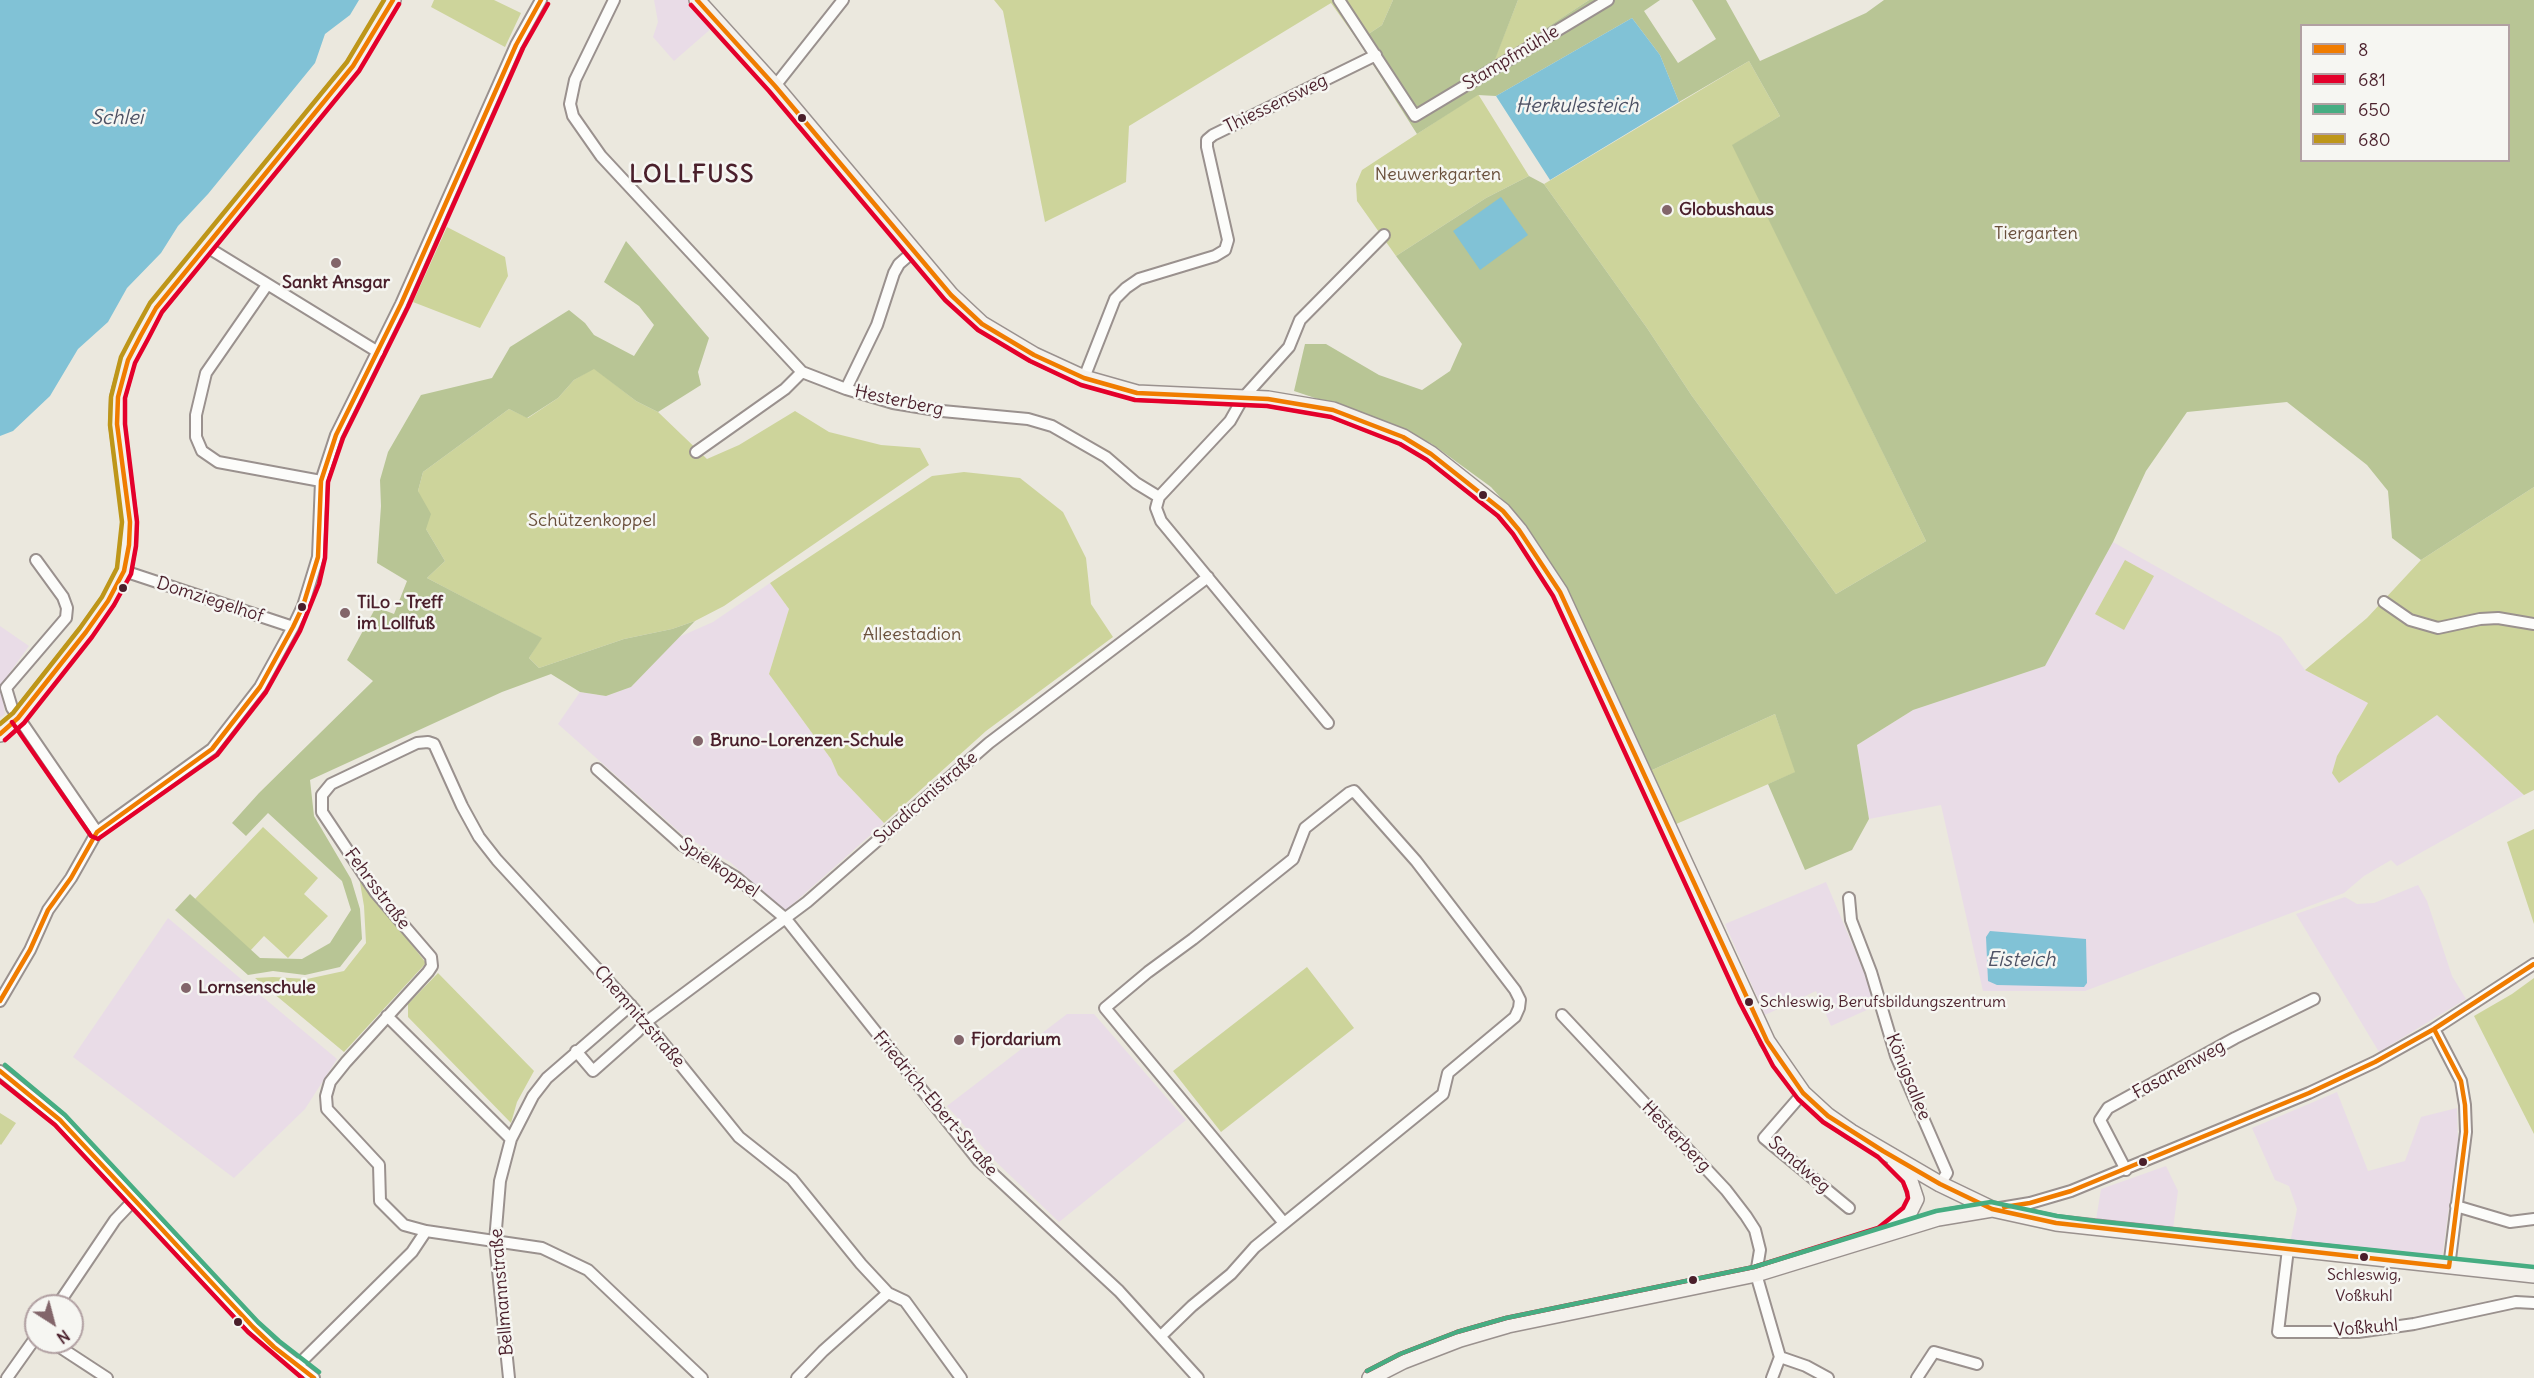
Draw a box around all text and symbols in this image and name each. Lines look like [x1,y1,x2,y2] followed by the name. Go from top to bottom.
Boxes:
[1459,21,1563,95] street label: Stampfmühle
[2300,24,2510,162] legend
[2358,38,2368,61] text: 8
[2358,68,2386,91] text: 681
[1221,70,1331,138] street label: Thiessensweg
[1516,94,1638,118] water label: Herkulesteich
[2358,98,2391,121] text: 650
[91,106,143,130] water label: Schlei
[796,112,808,124] unlabelled marker
[2358,128,2391,151] text: 680
[629,161,755,189] district label: LOLLFUSS
[1375,164,1501,186] park label: Neuwerkgarten
[1679,199,1774,221] place label: Globushaus
[1660,203,1674,217] marker: Globushaus
[1994,223,2078,245] park label: Tiergarten
[329,256,343,270] marker: Sankt Ansgar
[282,272,390,294] place label: Sankt Ansgar
[853,381,945,421] street label: Hesterberg
[1477,489,1489,501] unlabelled marker
[528,510,656,532] park label: Schützenkoppel
[154,573,266,627] street label: Domziegelhof
[117,582,129,594] unlabelled marker
[357,592,443,634] place label: TiLo - Treff im Lollfuß
[296,601,308,613] unlabelled marker
[338,606,352,620] marker: TiLo - Treff im Lollfuß
[863,624,961,646] park label: Alleestadion
[710,730,904,752] place label: Bruno-Lorenzen-Schule
[691,734,705,748] marker: Bruno-Lorenzen-Schule
[870,747,982,849] street label: Suadicanistraße
[675,833,763,903] street label: Spielkoppel
[339,844,415,934] street label: Fehrsstraße
[1987,948,2055,972] water label: Eisteich
[589,962,689,1072] street label: Chemnitzstraße
[198,977,316,999] place label: Lornsenschule
[179,981,193,995] marker: Lornsenschule
[1760,992,2006,1012] place label: Schleswig, Berufsbildungszentrum
[1743,996,1755,1008] marker: Schleswig, Berufsbildungszentrum
[868,1027,1002,1181] street label: Friedrich-Ebert-Straße
[971,1029,1061,1051] place label: Fjordarium
[1881,1031,1935,1123] street label: Königsallee
[952,1033,966,1047] marker: Fjordarium
[2129,1036,2229,1104] street label: Fasanenweg
[1637,1097,1715,1177] street label: Hesterberg
[1764,1132,1834,1198] street label: Sandweg
[2137,1156,2149,1168] unlabelled marker
[486,1227,518,1357] street label: Bellmannstraße
[2358,1251,2370,1263] marker: Schleswig, Voßkuhl
[2327,1265,2401,1303] place label: Schleswig, Voßkuhl
[1687,1274,1699,1286] unlabelled marker
[24,1294,84,1354] north arrow
[2333,1314,2399,1342] street label: Voßkuhl
[232,1316,244,1328] unlabelled marker
[53,1326,74,1348] text: N

